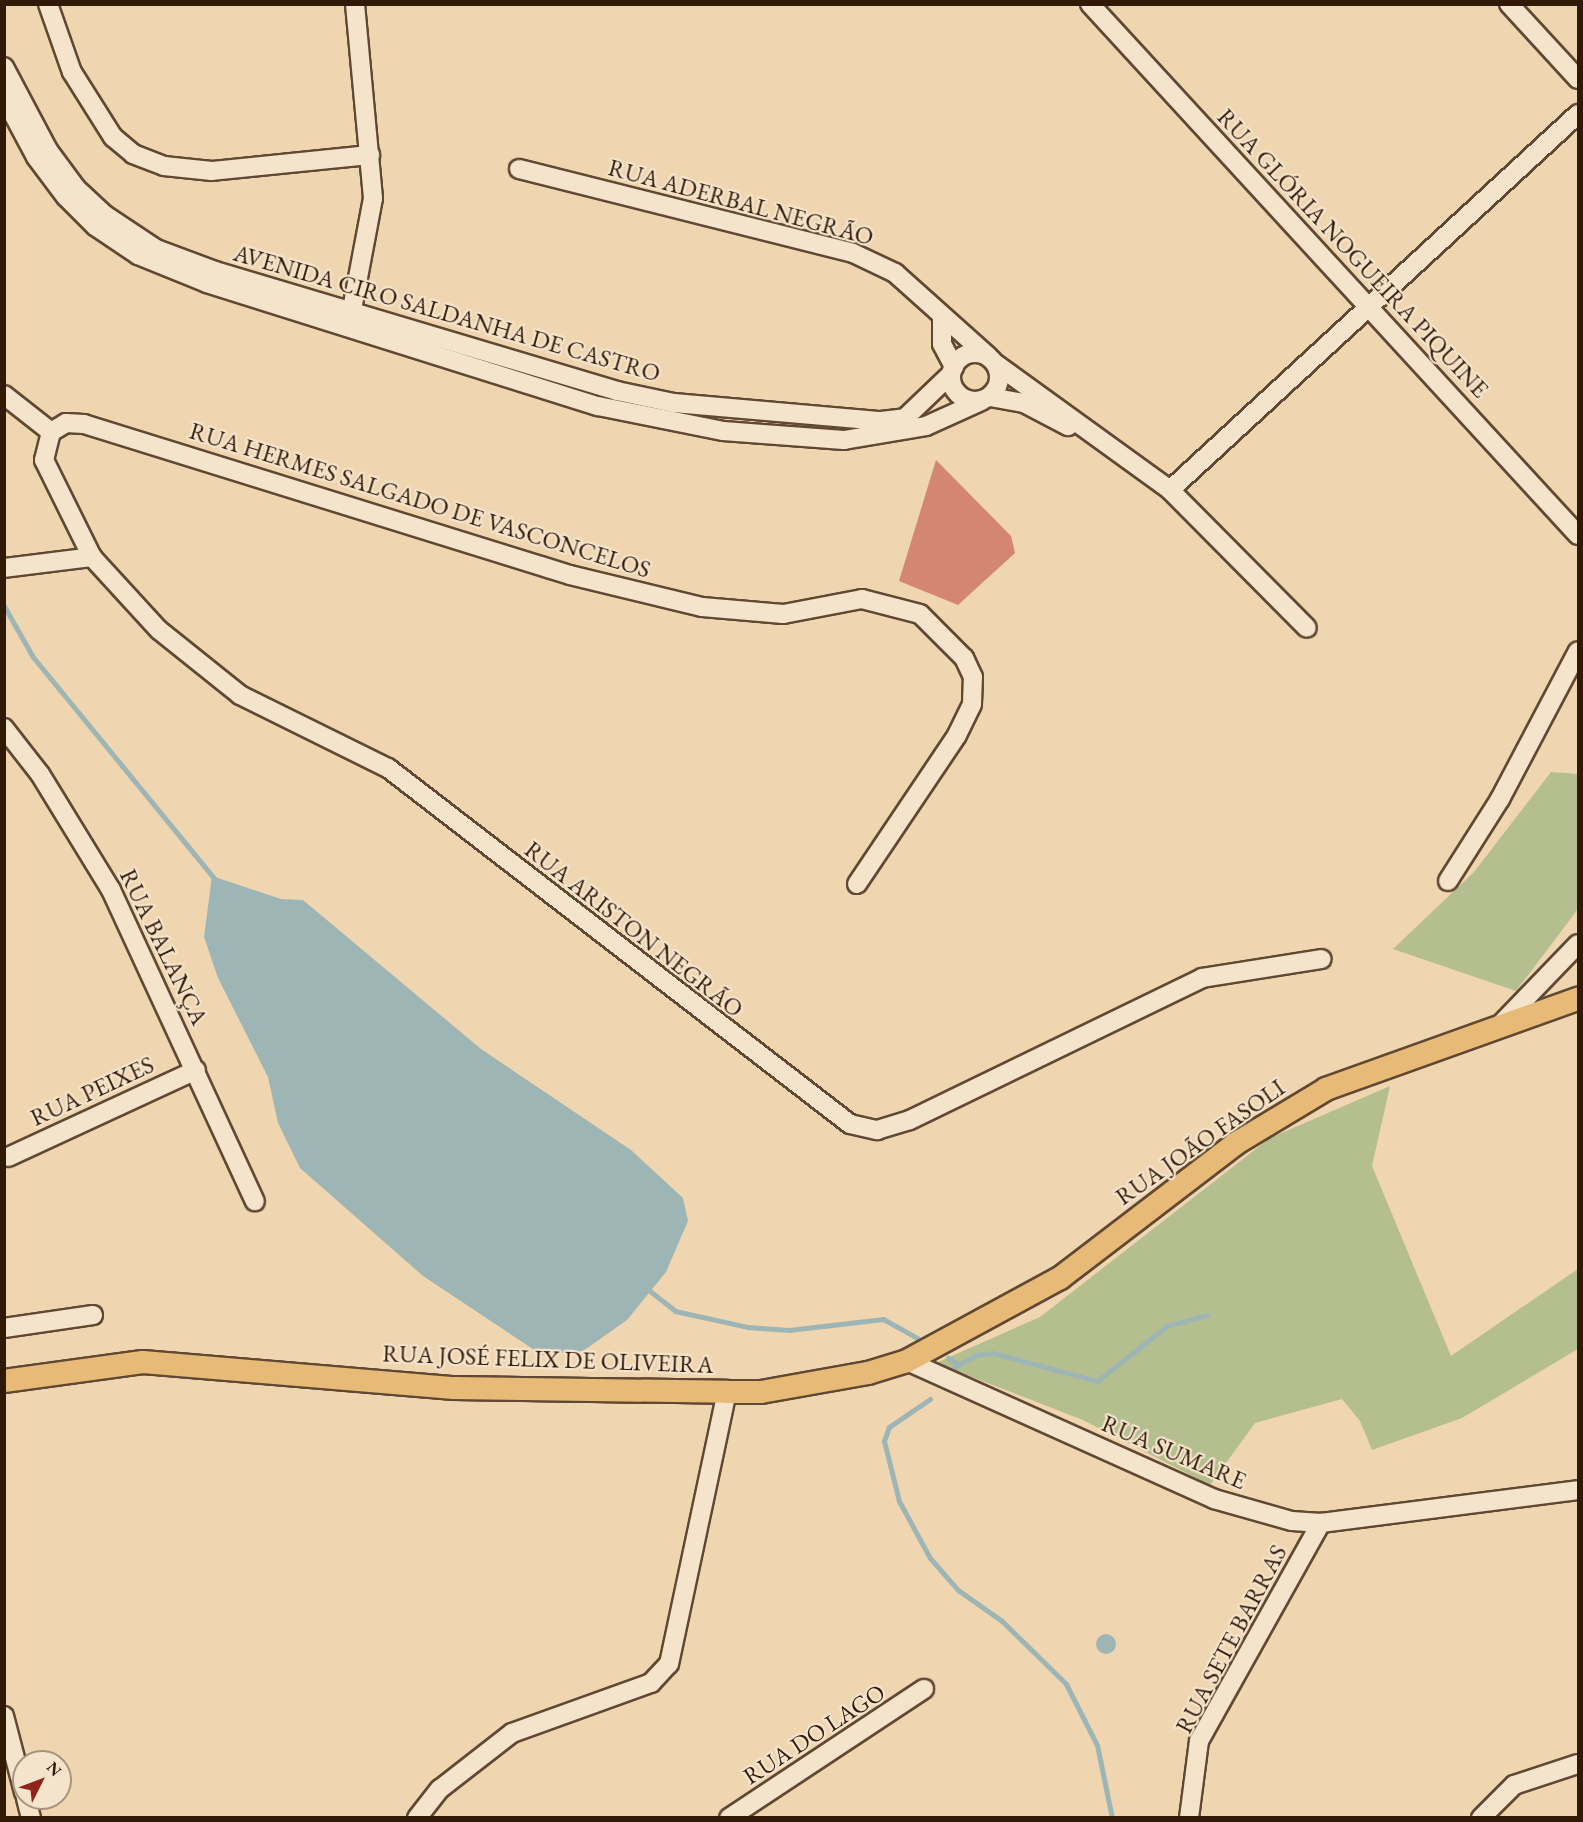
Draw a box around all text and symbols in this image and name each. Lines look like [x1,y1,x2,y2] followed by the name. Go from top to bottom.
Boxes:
[1211,103,1495,403] street label: RUA GLÓRIA NOGUEIRA PIQUINE
[605,153,877,251] street label: RUA ADERBAL NEGRÃO
[230,238,664,388] street label: AVENIDA CIRO SALDANHA DE CASTRO
[186,416,654,584] street label: RUA HERMES SALGADO DE VASCONCELOS
[519,835,749,1023] street label: RUA ARISTON NEGRÃO
[114,864,214,1030] street label: RUA BALANÇA
[26,1050,158,1132] street label: RUA PEIXES
[1110,1073,1290,1211] street label: RUA JOÃO FASOLI
[382,1339,714,1379] street label: RUA JOSÉ FELIX DE OLIVEIRA
[1098,1409,1250,1495] street label: RUA SUMARE
[1169,1540,1293,1738] street label: RUA SETE BARRAS
[738,1677,890,1791] street label: RUA DO LAGO
[12,1750,72,1810] north arrow
[42,1757,66,1781] text: N

